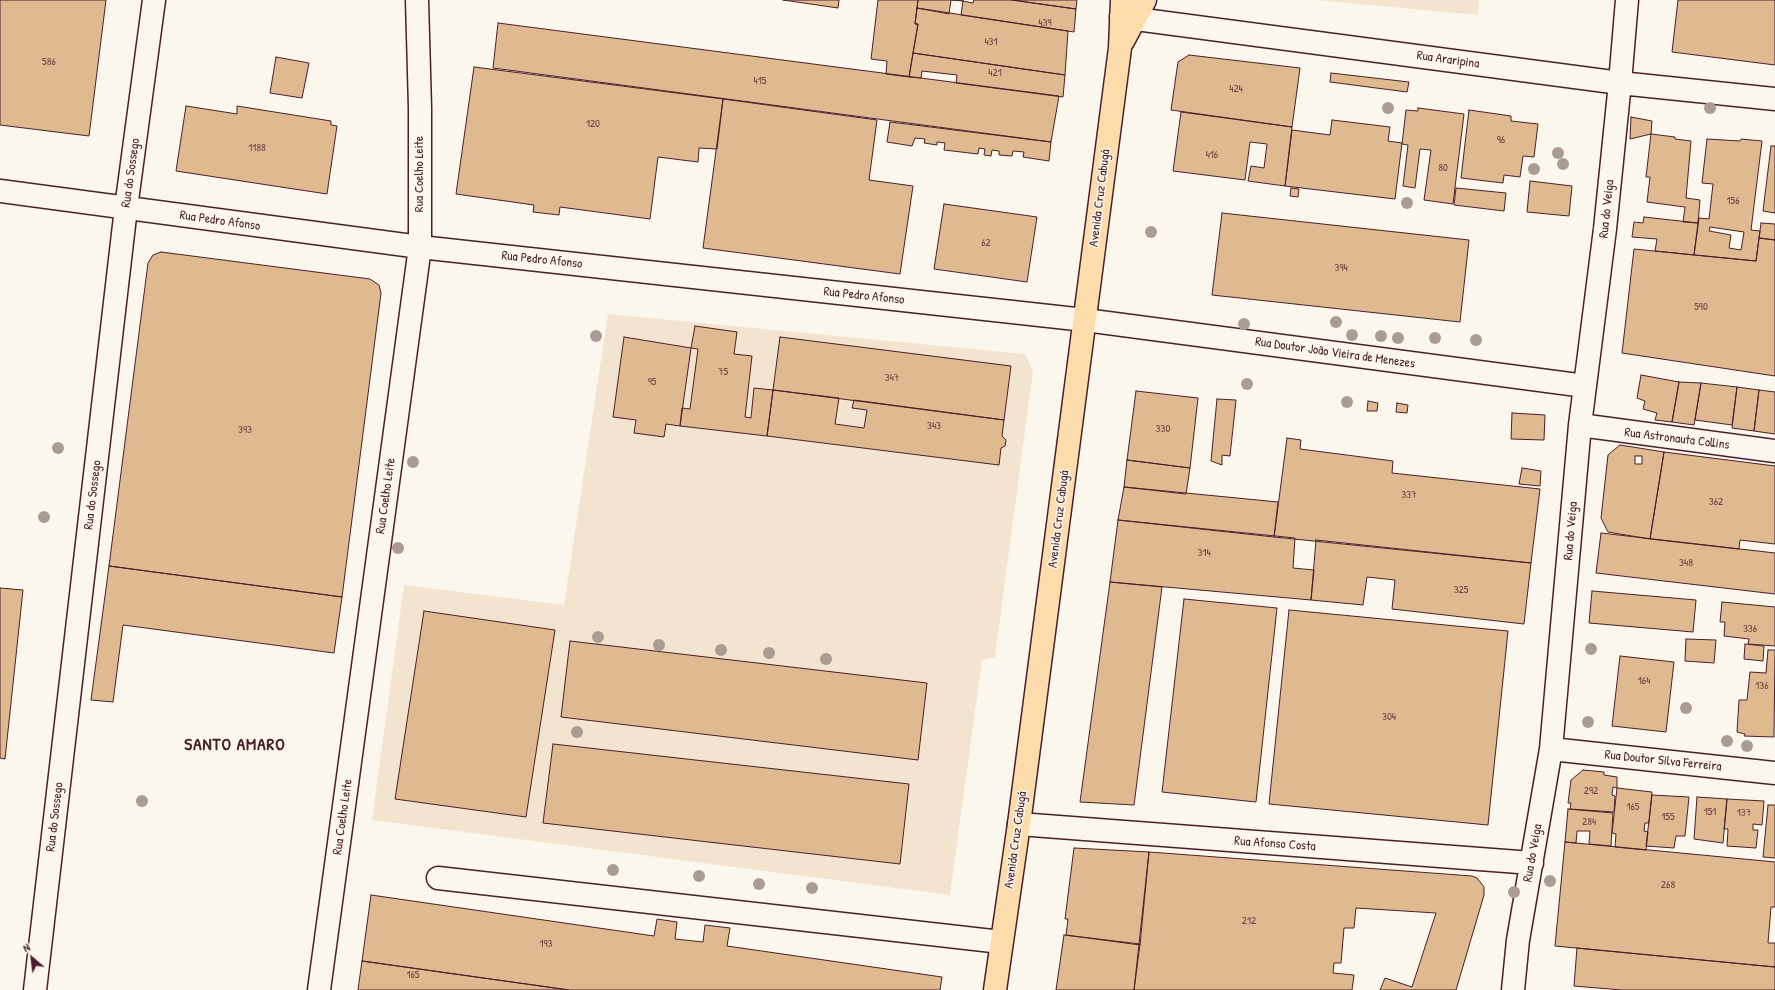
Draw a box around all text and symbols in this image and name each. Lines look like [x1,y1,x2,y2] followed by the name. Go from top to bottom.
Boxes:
[1038,16,1052,30] house number: 439
[984,35,998,49] house number: 431
[1416,48,1480,72] street label: Rua Araripina
[42,55,56,69] house number: 586
[988,66,1002,80] house number: 421
[754,74,766,88] house number: 415
[1229,82,1243,96] house number: 424
[586,117,600,131] house number: 120
[1497,133,1505,147] house number: 96
[412,136,428,212] street label: Rua Coelho Leite
[118,137,144,209] street label: Rua do Sossego
[248,141,266,155] house number: 1188
[1086,148,1114,248] street label: Avenida Cruz Cabugá
[1206,148,1218,162] house number: 416
[1438,161,1448,175] house number: 80
[1596,179,1618,239] street label: Rua do Veiga
[1726,194,1740,208] house number: 156
[179,208,261,234] street label: Rua Pedro Afonso
[981,236,991,250] house number: 62
[501,248,583,272] street label: Rua Pedro Afonso
[1334,261,1348,275] house number: 394
[823,284,905,308] street label: Rua Pedro Afonso
[1694,300,1708,314] house number: 590
[1254,334,1416,372] street label: Rua Doutor João Vieira de Menezes
[718,365,728,379] house number: 75
[885,371,899,385] house number: 347
[648,375,656,389] house number: 95
[927,419,941,433] house number: 343
[1156,422,1170,436] house number: 330
[238,423,252,437] house number: 393
[1624,425,1730,453] street label: Rua Astronauta Collins
[373,457,399,535] street label: Rua Coelho Leite
[81,459,105,531] street label: Rua do Sossego
[1045,469,1073,569] street label: Avenida Cruz Cabugá
[1401,488,1417,502] house number: 337
[1709,495,1723,509] house number: 362
[1561,501,1581,561] street label: Rua do Veiga
[1197,546,1211,560] house number: 314
[1679,556,1693,570] house number: 348
[1454,583,1468,597] house number: 325
[1743,622,1757,636] house number: 336
[1638,674,1650,688] house number: 164
[1755,679,1769,693] house number: 136
[1382,710,1396,724] house number: 304
[184,735,286,755] district label: SANTO AMARO
[1604,747,1722,775] street label: Rua Doutor Silva Ferreira
[330,778,356,856] street label: Rua Coelho Leite
[43,781,67,853] street label: Rua do Sossego
[1584,784,1598,798] house number: 292
[1001,790,1031,890] street label: Avenida Cruz Cabugá
[1626,800,1640,814] house number: 165
[1704,805,1716,819] house number: 151
[1737,806,1751,820] house number: 137
[1661,810,1675,824] house number: 155
[1582,815,1596,829] house number: 284
[1520,823,1546,883] street label: Rua do Veiga
[1234,833,1316,855] street label: Rua Afonso Costa
[1661,878,1675,892] house number: 268
[1242,914,1256,928] house number: 212
[540,937,552,951] house number: 193
[12,938,52,978] north arrow
[20,940,32,955] text: N
[406,968,420,982] house number: 165

